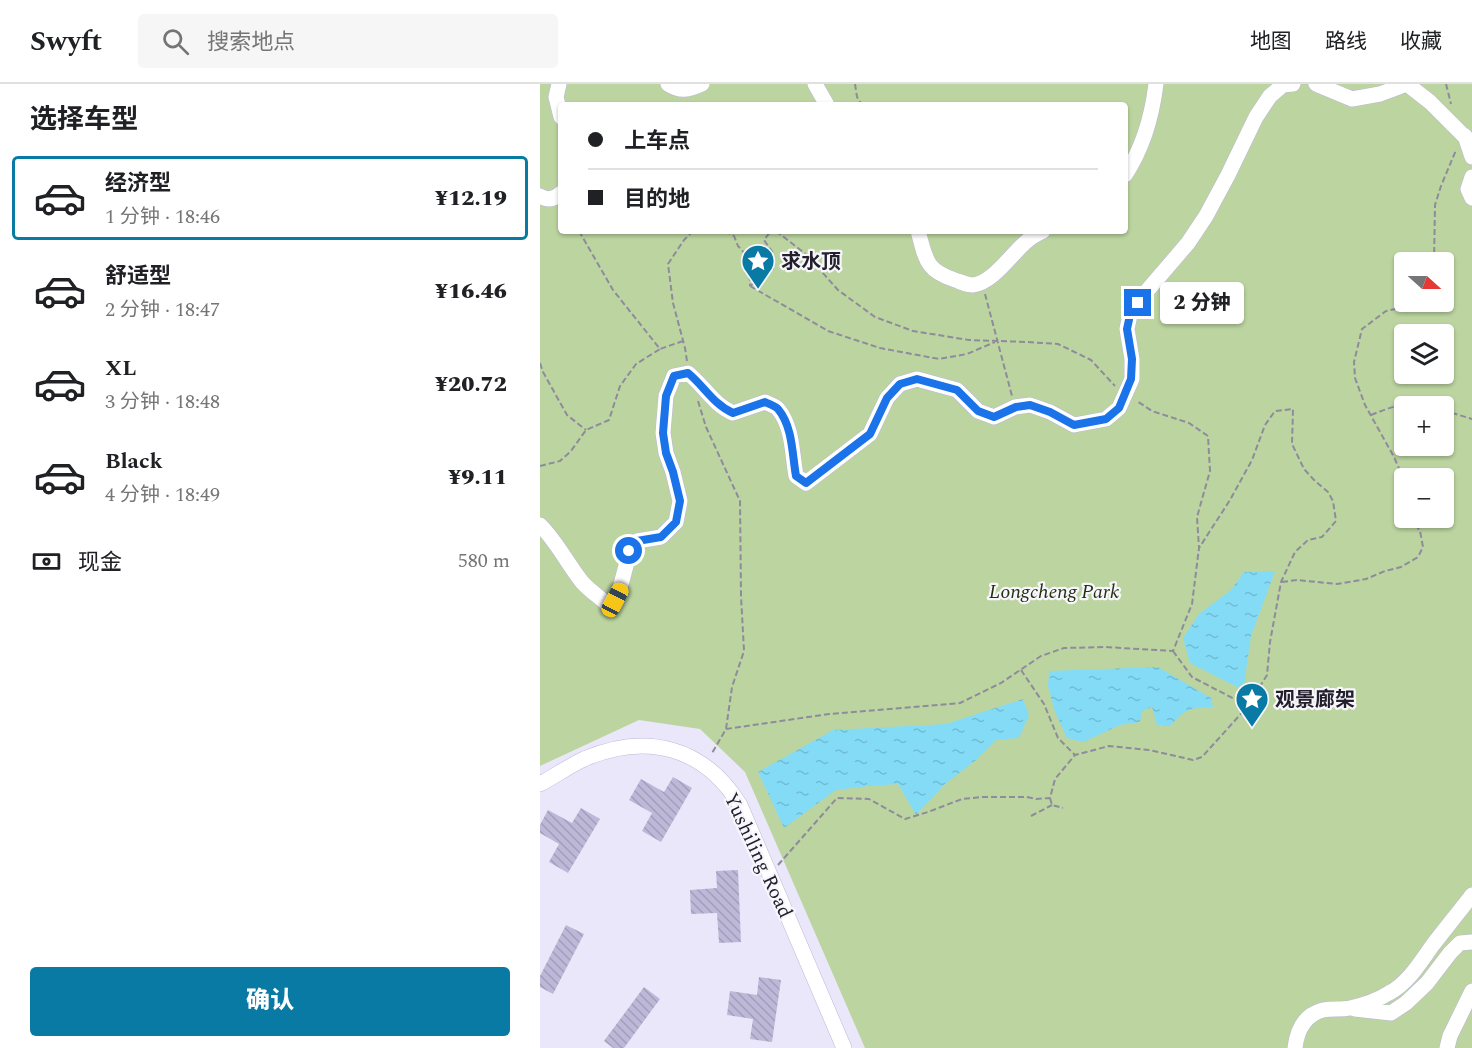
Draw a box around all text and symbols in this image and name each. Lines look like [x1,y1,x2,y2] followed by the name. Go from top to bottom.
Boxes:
[138,14,558,68] search box
[30,20,102,63] text: Swyft
[159,25,192,58] icon: search
[207,26,295,59] text: 搜索地点
[1250,26,1292,58] text: 地图
[1325,26,1367,58] text: 路线
[1400,26,1442,58] text: 收藏
[30,99,138,141] text: 选择车型
[624,125,690,158] text: 上车点
[105,167,171,200] text: 经济型
[33,171,87,225] icon: car
[435,182,507,215] text: ¥12.19
[624,183,690,216] text: 目的地
[105,202,220,232] text: 1 分钟 · 18:46
[740,243,776,290] place icon: 求水顶
[781,247,841,277] place label: 求水顶
[1394,252,1454,312] north arrow
[1394,252,1454,528] map controls
[105,260,171,293] text: 舒适型
[33,264,87,318] icon: car
[435,275,507,308] text: ¥16.46
[1159,282,1243,324] callout: 2 分钟
[1174,288,1231,318] text: 2 分钟
[1124,289,1151,316] route end
[105,295,220,325] text: 2 分钟 · 18:47
[1394,324,1454,384] button: layers
[105,352,136,385] text: XL
[33,357,87,411] icon: car
[435,368,507,401] text: ¥20.72
[105,387,220,417] text: 3 分钟 · 18:48
[1394,396,1454,456] button: +
[105,445,163,478] text: Black
[33,450,87,504] icon: car
[448,461,507,494] text: ¥9.11
[1394,468,1454,528] button: −
[105,480,220,510] text: 4 分钟 · 18:49
[615,537,642,564] route start
[30,545,63,578] icon: cash
[78,546,122,579] text: 现金
[458,546,510,576] text: 580 m
[989,577,1120,607] park label: Longcheng Park
[599,580,631,620] car
[1234,681,1270,728] place icon: 观景廊架
[1275,685,1355,715] place label: 观景廊架
[716,788,800,923] street label: Yushiling Road
[30,967,510,1036] button: 确认

